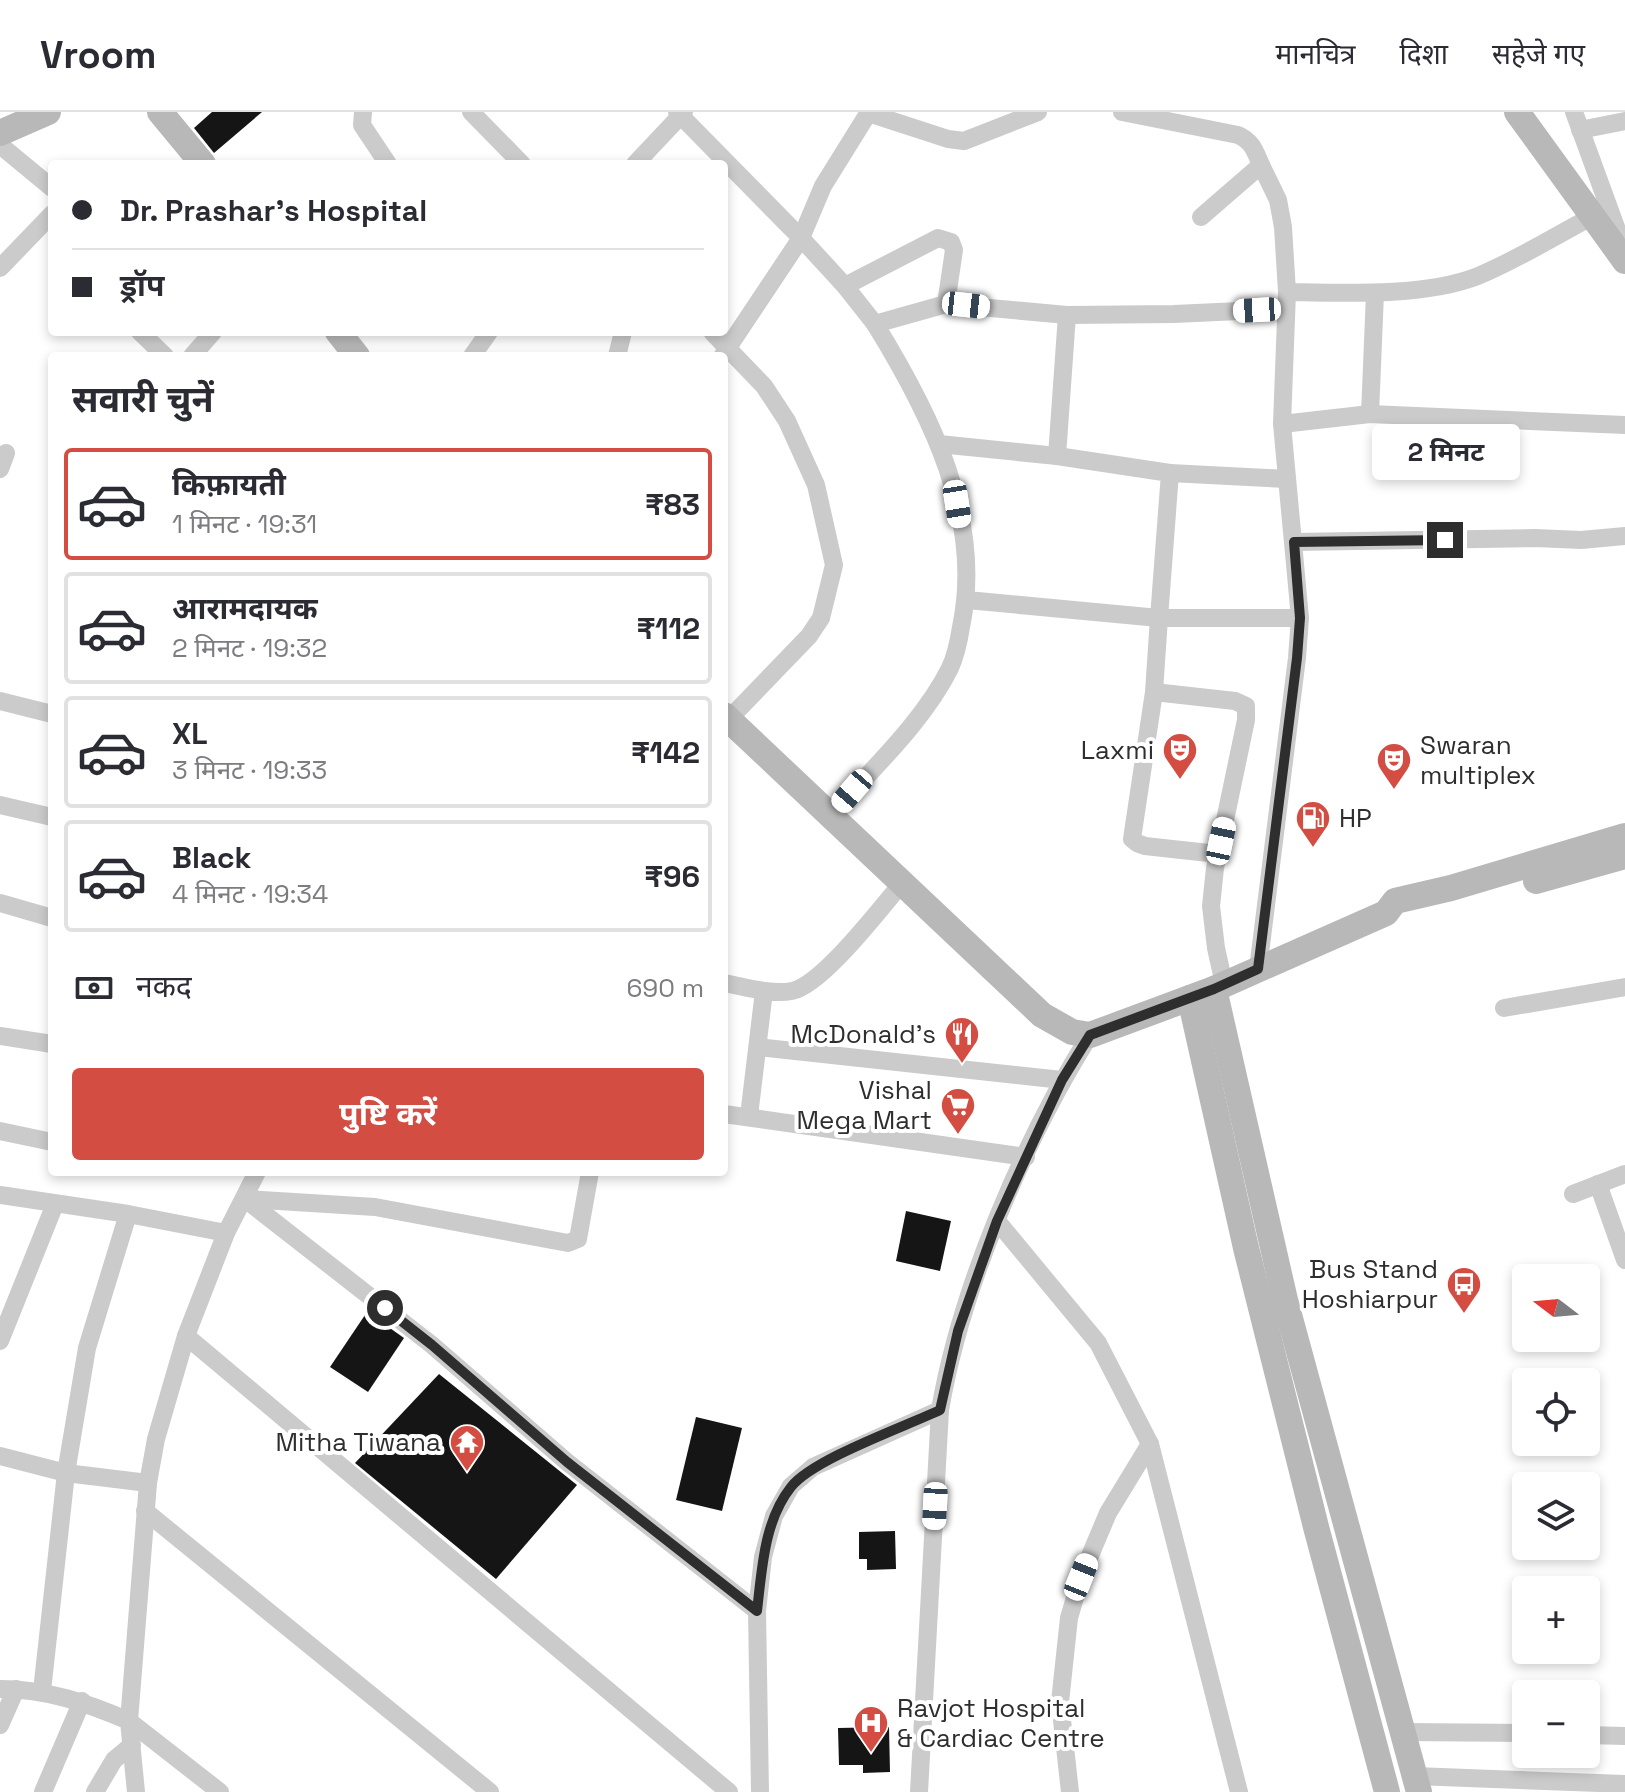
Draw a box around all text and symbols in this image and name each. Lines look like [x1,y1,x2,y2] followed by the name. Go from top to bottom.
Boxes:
[40,31,157,79] text: Vroom
[1276,36,1356,72] text: मानचित्र
[1400,36,1448,72] text: दिशा
[1492,36,1585,72] text: सहेजे गए
[120,191,427,230] text: Dr. Prashar's Hospital
[120,266,164,305] text: ड्रॉप
[941,291,991,319] car
[1232,297,1282,323] car
[72,377,214,423] text: सवारी चुनें
[1371,424,1519,480] callout: 2 मिनट
[1408,435,1484,469] text: 2 मिनट
[172,465,286,504] text: किफ़ायती
[76,468,148,540] icon: car
[941,478,973,530] car
[645,485,700,524] text: ₹83
[172,507,317,541] text: 1 मिनट · 19:31
[1427,522,1463,558] route end
[172,589,318,628] text: आरामदायक
[76,592,148,664] icon: car
[636,609,700,648] text: ₹112
[172,631,327,665] text: 2 मिनट · 19:32
[172,714,208,753] text: XL
[76,716,148,788] icon: car
[1420,728,1536,792] place label: Swaran multiplex
[1161,731,1199,781] theatre icon: Laxmi
[631,733,700,772] text: ₹142
[1081,733,1154,767] place label: Laxmi
[1375,741,1413,791] theatre icon: Swaran multiplex
[172,753,327,787] text: 3 मिनट · 19:33
[827,765,877,817] car
[1294,799,1332,849] fuel station icon: HP
[1339,801,1372,835] place label: HP
[1204,815,1238,867] car
[172,838,251,877] text: Black
[76,840,148,912] icon: car
[644,857,700,896] text: ₹96
[172,877,328,911] text: 4 मिनट · 19:34
[72,966,116,1010] icon: cash
[136,967,192,1006] text: नकद
[626,971,704,1005] text: 690 m
[943,1015,981,1065] restaurant icon: McDonald's
[791,1017,936,1051] place label: McDonald's
[72,1068,704,1160] button: पुष्टि करें
[797,1073,932,1137] place label: Vishal Mega Mart
[939,1086,977,1136] supermarket icon: Vishal Mega Mart
[1302,1252,1438,1316] place label: Bus Stand Hoshiarpur
[1512,1264,1600,1352] north arrow
[1512,1264,1600,1768] map controls
[1445,1265,1483,1315] bus stop icon: Bus Stand Hoshiarpur
[367,1290,403,1326] route start
[1512,1368,1600,1456] button: locate
[448,1423,486,1473] temple icon: Mitha Tiwana
[275,1425,441,1459] place label: Mitha Tiwana
[1512,1472,1600,1560] button: layers
[922,1481,948,1531] car
[1061,1550,1101,1604] car
[1512,1576,1600,1664] button: +
[1512,1680,1600,1768] button: −
[897,1691,1105,1755] place label: Ravjot Hospital & Cardiac Centre
[852,1704,890,1754] hospital icon: Ravjot Hospital & Cardiac Centre

